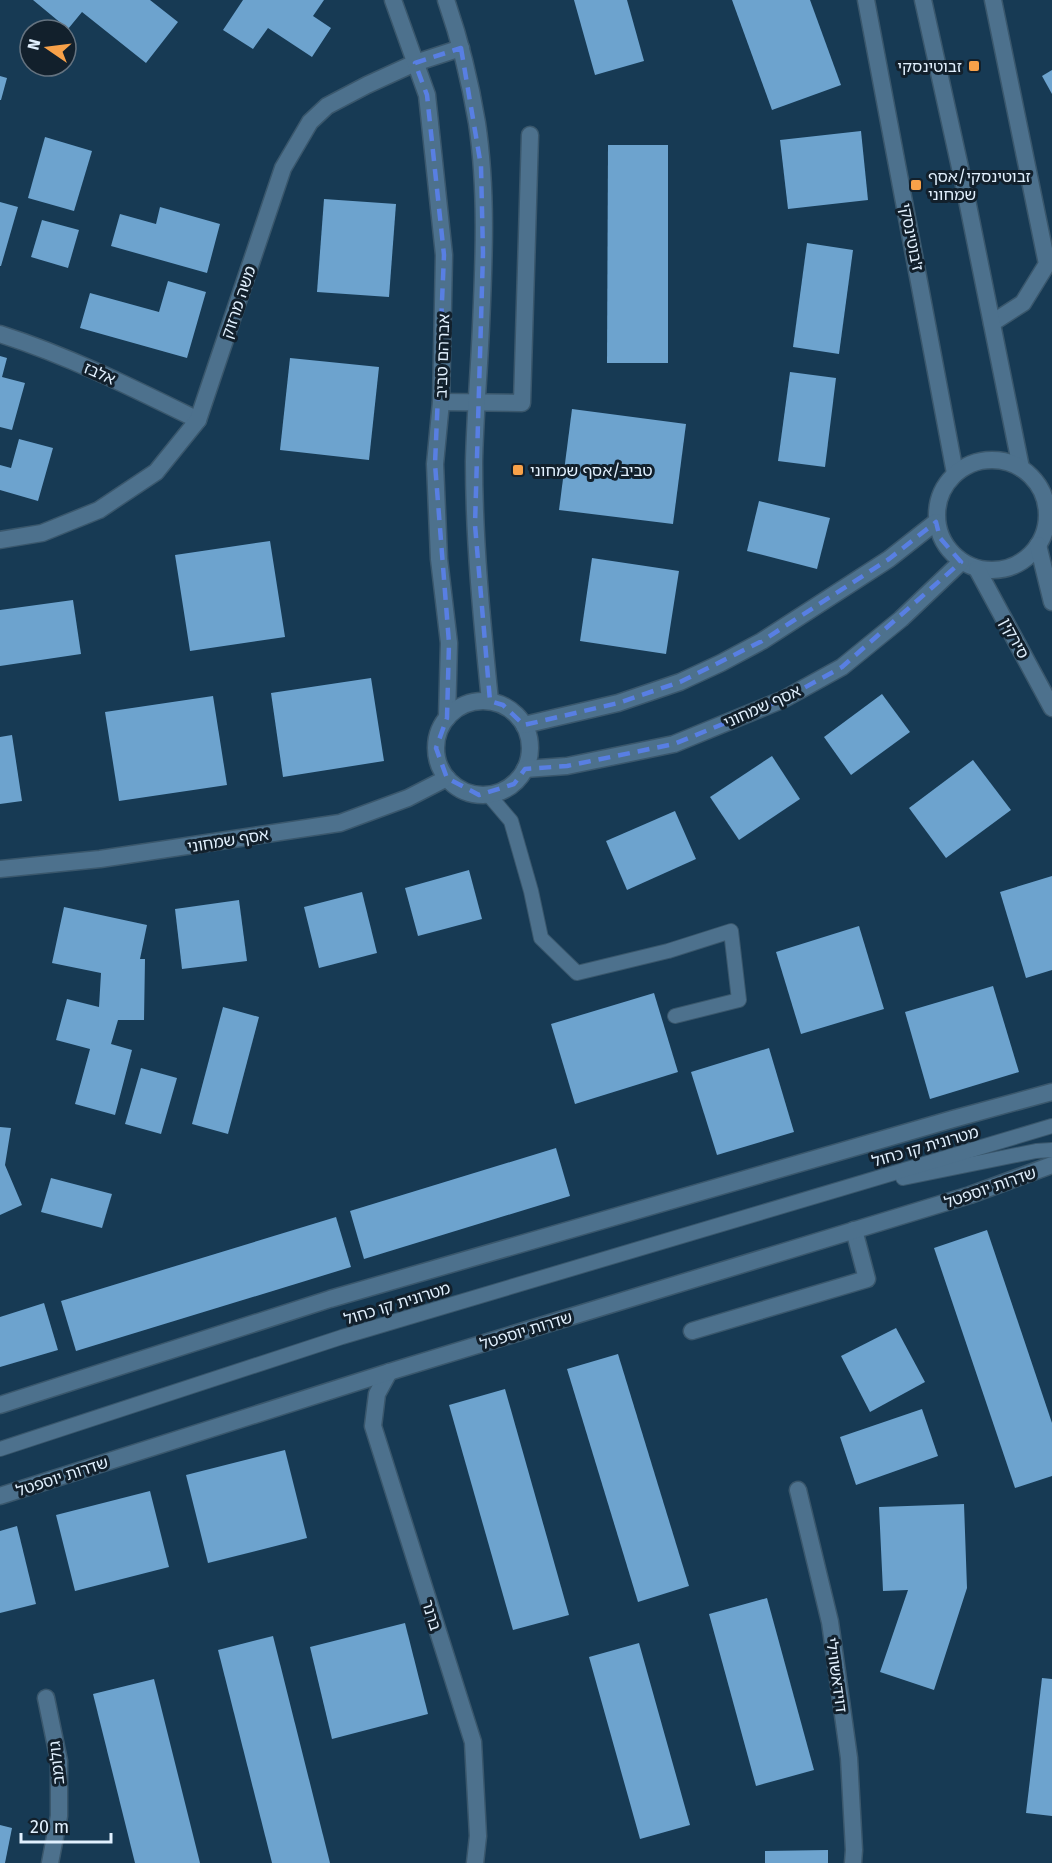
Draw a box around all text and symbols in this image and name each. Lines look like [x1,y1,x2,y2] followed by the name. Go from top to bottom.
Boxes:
[18,18,78,78] north arrow
[23,37,44,52] text: N
[897,57,962,76] place label: זבוטינסקי
[967,59,981,73] marker: זבוטינסקי
[928,167,1031,204] place label: זבוטינסקי/אסף שמחוני
[909,178,923,192] marker: זבוטינסקי/אסף שמחוני
[896,202,927,273] street label: ז'בוטינסקי
[217,263,260,341] street label: משה מרזוק
[432,313,453,399] street label: אברהם טביב
[81,358,118,389] street label: אלבז
[530,461,653,480] place label: טביב/אסף שמחוני
[511,463,525,477] marker: טביב/אסף שמחוני
[996,615,1033,662] street label: סירקין
[721,681,804,732] street label: אסף שמחוני
[186,825,270,856] street label: אסף שמחוני
[870,1122,981,1171] street label: מטרונית קו כחול
[942,1163,1039,1212] street label: שדרות יוספטל
[342,1278,453,1329] street label: מטרונית קו כחול
[478,1307,575,1354] street label: שדרות יוספטל
[14,1453,111,1500] street label: שדרות יוספטל
[418,1597,445,1633] street label: ברנר
[822,1636,851,1714] street label: דוידאשווילי
[45,1740,68,1786] street label: גולומב
[21,1806,111,1844] scale bar
[30,1816,69,1838] text: 20 m

